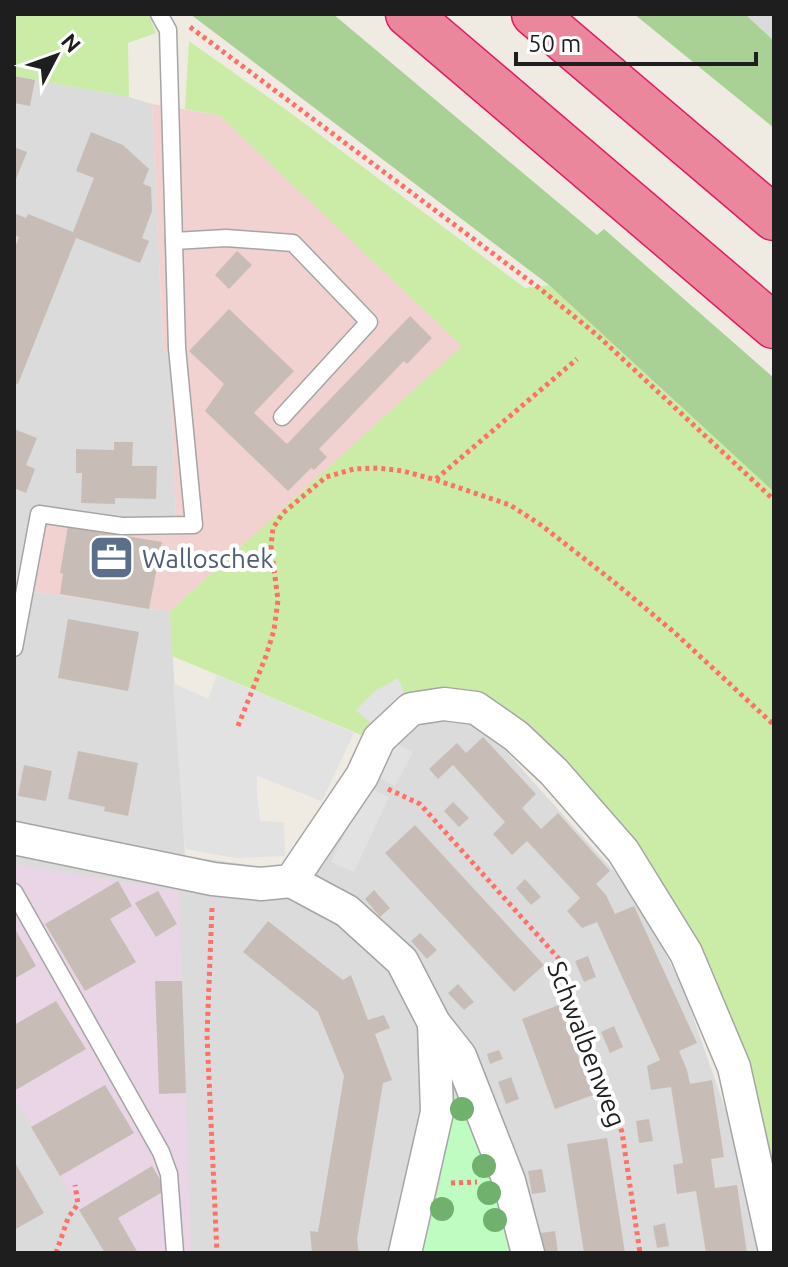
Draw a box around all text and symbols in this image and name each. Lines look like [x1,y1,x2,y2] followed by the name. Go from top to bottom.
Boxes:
[16,16,96,96] north arrow
[516,16,756,66] scale bar
[57,28,86,57] text: N
[528,30,581,57] text: 50 m
[87,534,135,582] office icon: Walloschek
[142,544,273,573] place label: Walloschek
[542,957,632,1131] street label: Schwalbenweg

